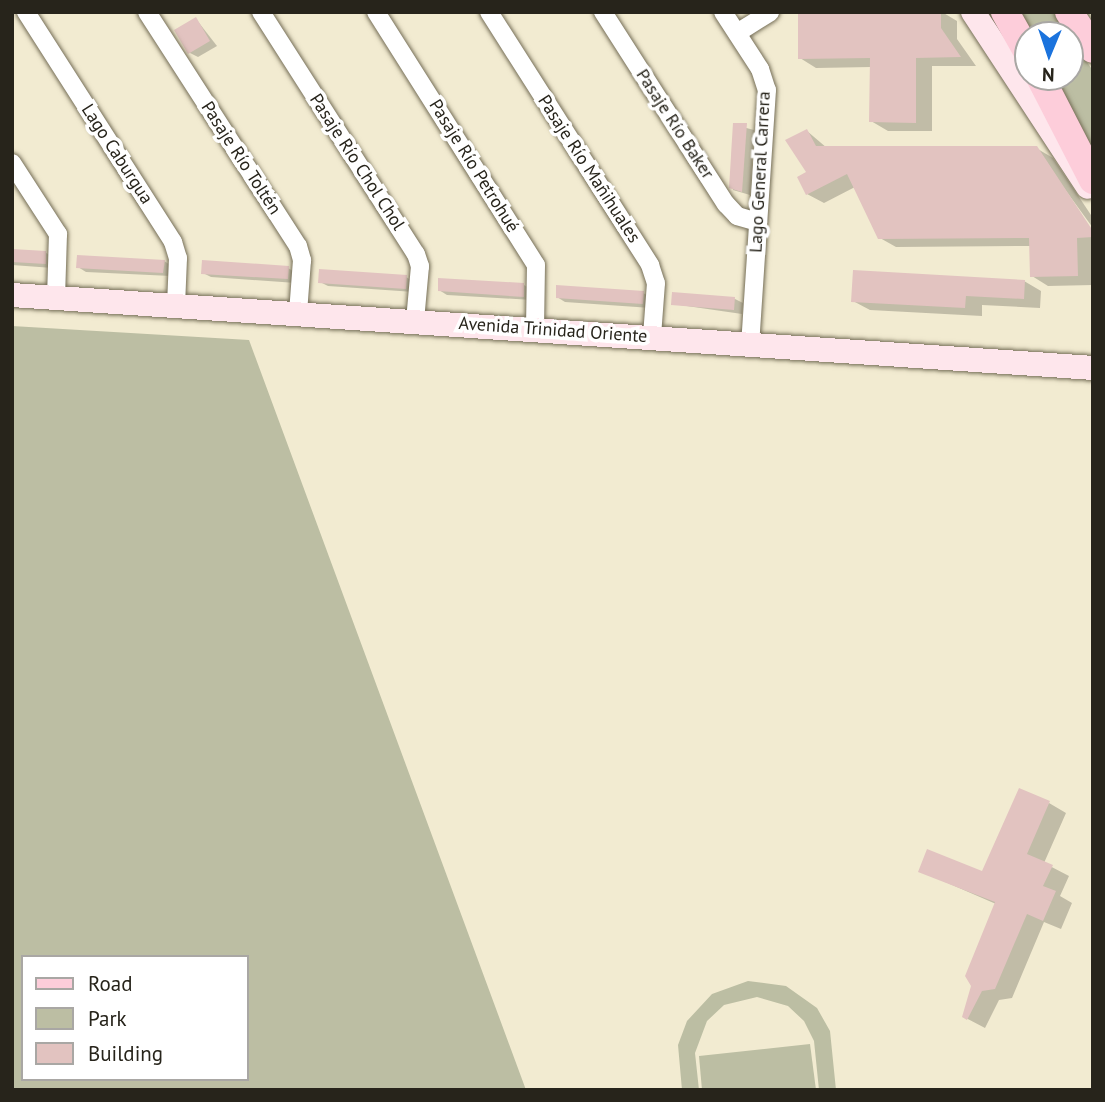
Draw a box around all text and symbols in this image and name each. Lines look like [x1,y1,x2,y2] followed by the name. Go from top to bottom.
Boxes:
[1014,21,1084,91] north arrow
[1042,63,1055,87] text: N
[631,65,719,183] street label: Pasaje Río Baker
[305,90,409,234] street label: Pasaje Río Chol Chol
[533,91,645,247] street label: Pasaje Río Mañihuales
[745,91,775,253] street label: Lago General Carrera
[424,96,524,236] street label: Pasaje Río Petrohué
[196,97,286,219] street label: Pasaje Río Toltén
[77,100,157,208] street label: Lago Caburgua
[458,313,648,347] street label: Avenida Trinidad Oriente
[21,955,248,1081] legend
[88,970,132,997] text: Road
[88,1005,127,1032] text: Park
[88,1040,163,1067] text: Building

